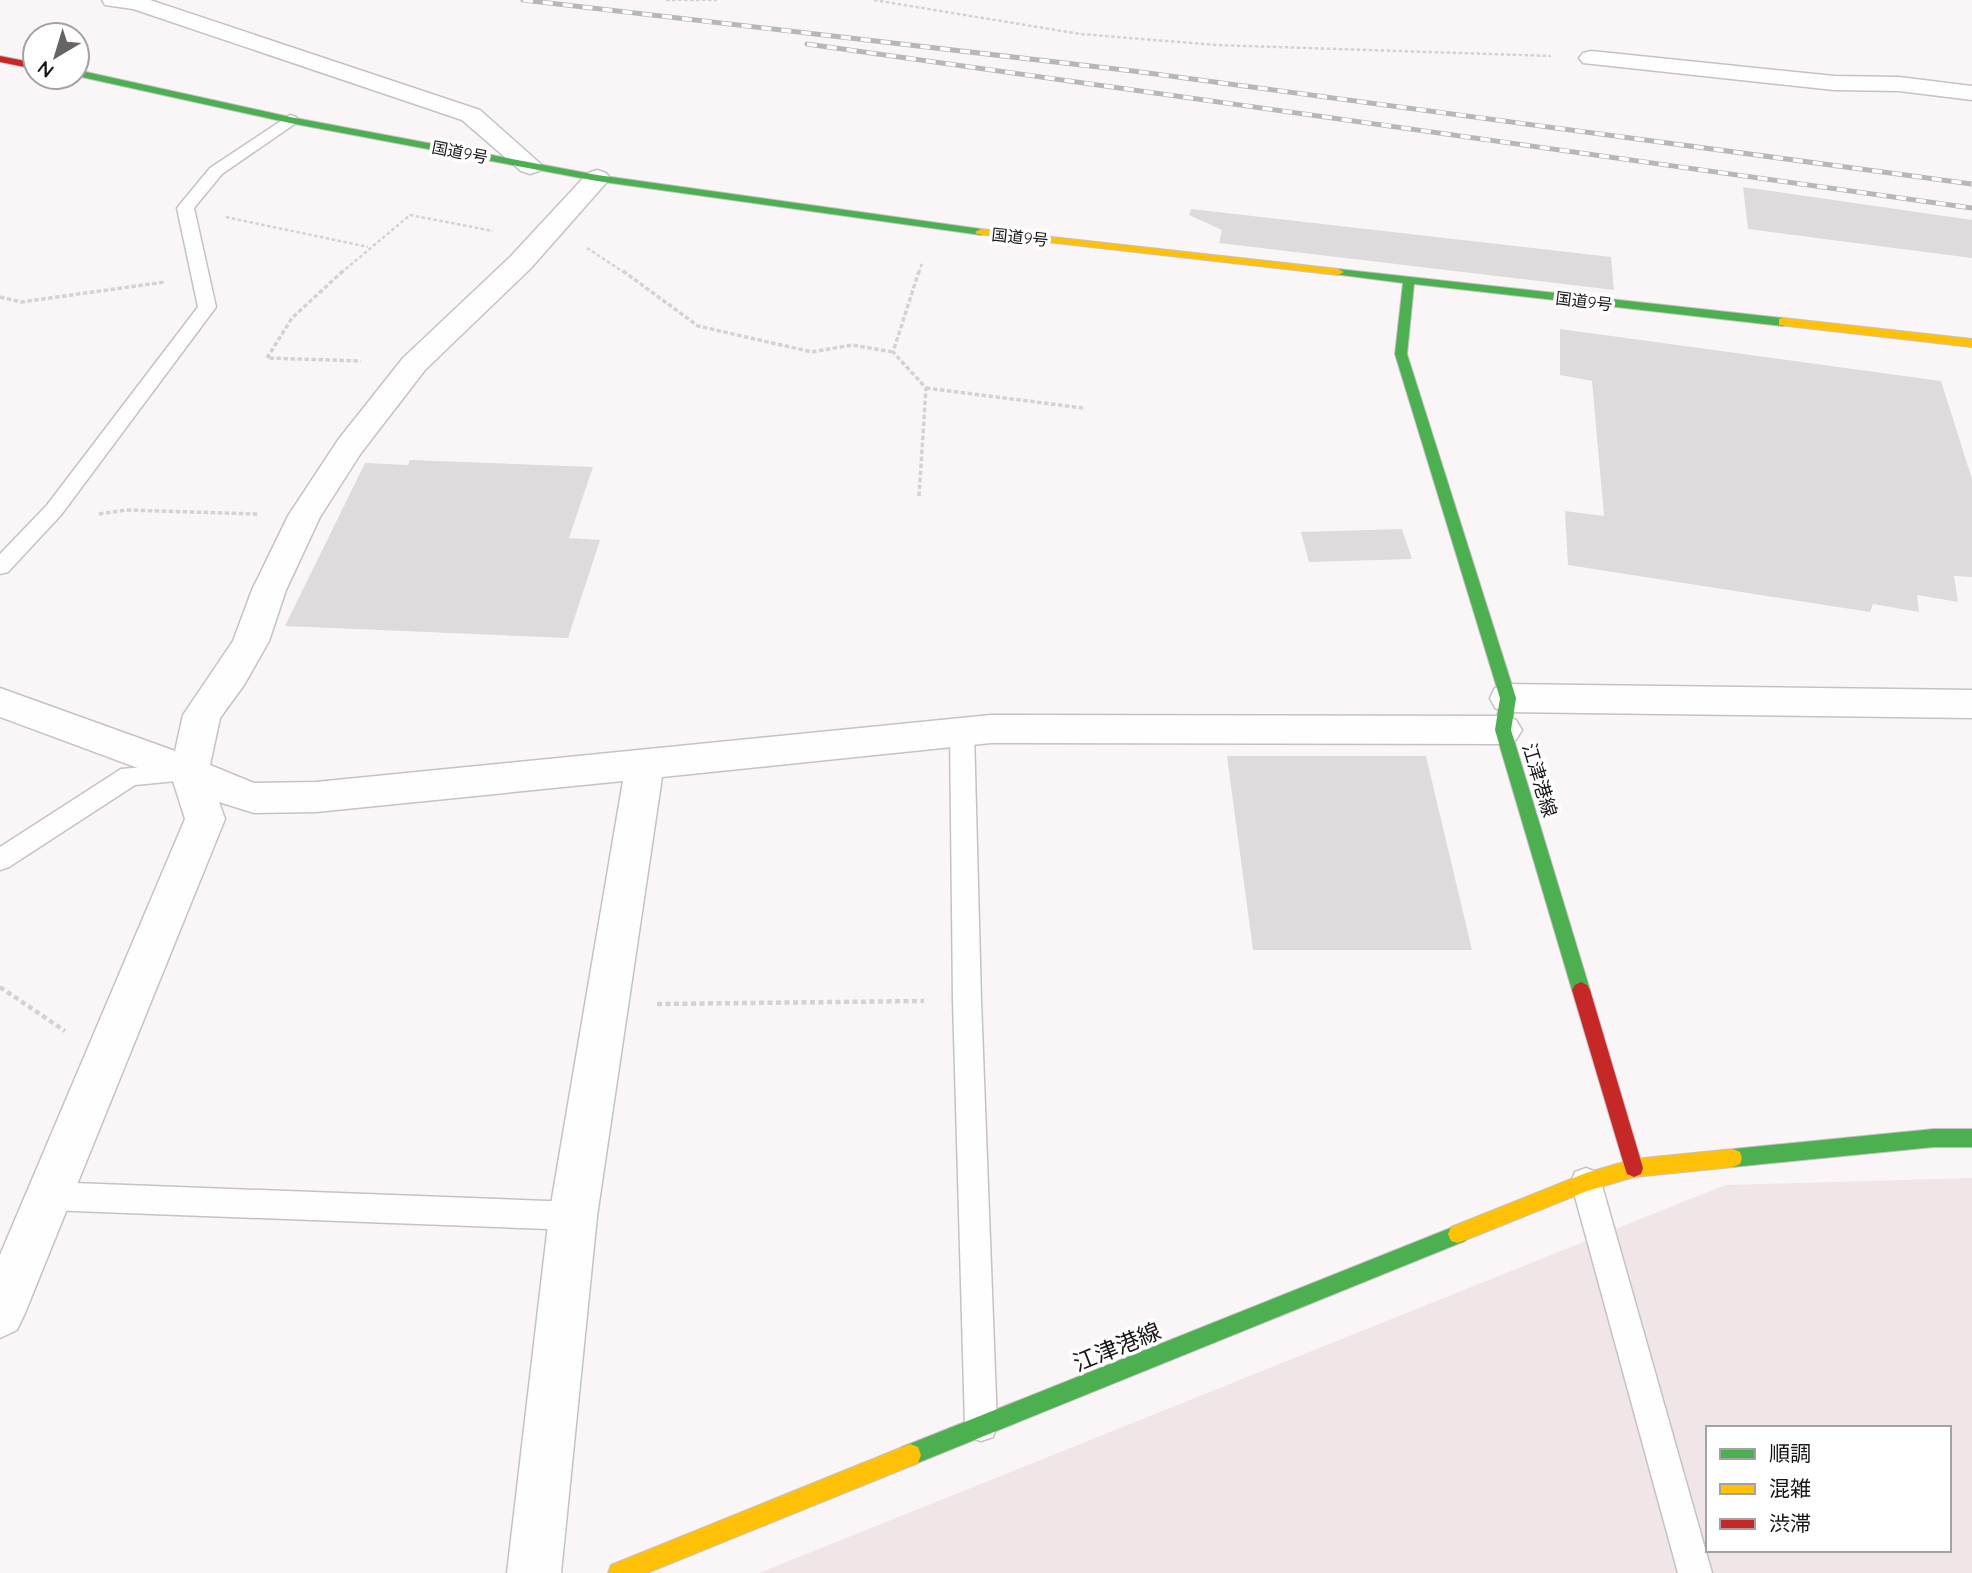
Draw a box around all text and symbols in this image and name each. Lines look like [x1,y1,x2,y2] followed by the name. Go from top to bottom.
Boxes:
[21,21,91,91] north arrow
[33,56,58,83] text: N
[430,137,490,167] street label: 国道9号
[991,224,1049,250] street label: 国道9号
[1555,288,1613,314] street label: 国道9号
[1517,740,1563,820] street label: 江津港線
[1069,1316,1165,1377] street label: 江津港線
[1706,1426,1951,1552] legend
[1769,1440,1811,1466] text: 順調
[1769,1475,1811,1501] text: 混雑
[1769,1510,1811,1536] text: 渋滞

